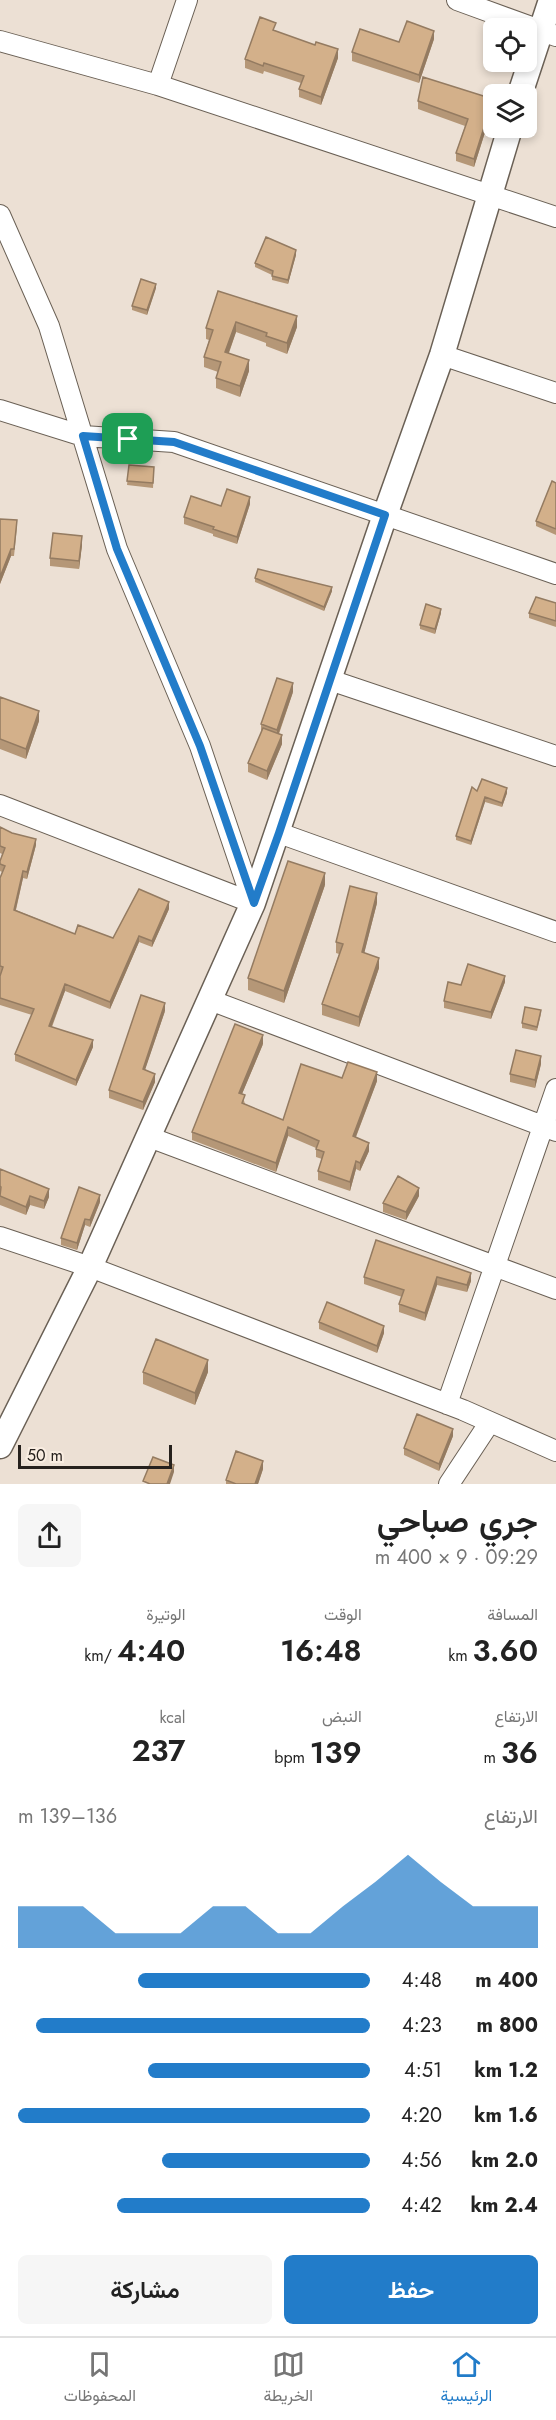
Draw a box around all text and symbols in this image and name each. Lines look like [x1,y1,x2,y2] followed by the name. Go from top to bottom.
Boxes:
[483,18,537,138] map controls
[483,18,537,72] button: locate
[483,84,537,138] button: layers
[102,413,153,464] pin
[111,422,144,455] icon: arrive
[18,1442,172,1470] scale bar
[27,1444,63,1467] text: 50 m
[377,1497,538,1544] text: جري صباحي
[18,1504,81,1567] button: share
[375,1543,538,1572] text: 09:29 · 9 × 400 m
[146,1603,185,1626] text: الوتيرة
[324,1603,362,1626] text: الوقت
[487,1603,538,1626] text: المسافة
[117,1629,185,1672] text: 4:40
[280,1629,362,1672] text: 16:48
[473,1629,538,1672] text: 3.60
[84,1644,117,1667] text: /km
[448,1644,473,1667] text: km
[322,1705,362,1728] text: النبض
[495,1705,538,1728] text: الارتفاع
[160,1706,185,1729] text: kcal
[132,1729,185,1772] text: 237
[310,1731,362,1774] text: 139
[501,1731,538,1774] text: 36
[274,1746,310,1769] text: bpm
[484,1746,501,1769] text: m
[18,1802,117,1831] text: 136–139 m
[484,1802,538,1831] text: الارتفاع
[402,1966,442,1995] text: 4:48
[475,1966,538,1995] text: 400 m
[402,2011,442,2040] text: 4:23
[477,2011,538,2040] text: 800 m
[404,2056,442,2085] text: 4:51
[474,2056,538,2085] text: 1.2 km
[401,2101,442,2130] text: 4:20
[474,2101,538,2130] text: 1.6 km
[402,2146,442,2175] text: 4:56
[471,2146,538,2175] text: 2.0 km
[401,2191,442,2220] text: 4:42
[471,2191,538,2220] text: 2.4 km
[18,2255,272,2324] button: مشاركة
[284,2255,538,2324] button: حفظ
[64,2348,136,2410] tab: المحفوظات
[263,2348,313,2410] tab: الخريطة
[440,2348,492,2410] tab: الرئيسية

